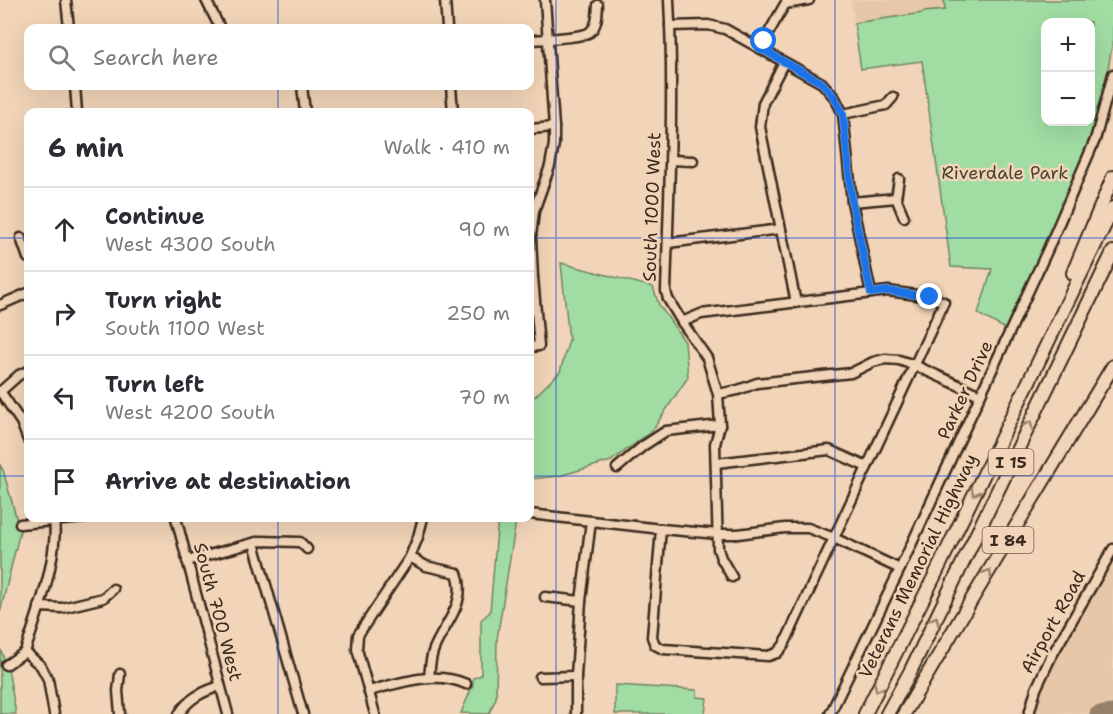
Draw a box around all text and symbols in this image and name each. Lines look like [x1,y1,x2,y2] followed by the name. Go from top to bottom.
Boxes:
[1041,18,1095,126] map controls
[1041,18,1095,72] button: +
[24,24,534,90] search box
[750,27,776,53] route start
[45,41,78,74] icon: search
[93,43,219,72] text: Search here
[1041,72,1095,126] button: −
[48,130,124,165] text: 6 min
[637,132,667,282] street label: South 1000 West
[384,134,510,160] text: Walk · 410 m
[941,161,1069,185] park label: Riverdale Park
[105,202,205,231] text: Continue
[48,213,81,246] icon: ahead
[458,216,510,242] text: 90 m
[105,231,276,257] text: West 4300 South
[916,283,942,309] route end
[105,286,222,315] text: Turn right
[48,297,81,330] icon: right
[446,300,510,326] text: 250 m
[105,315,265,341] text: South 1100 West
[932,337,998,443] street label: Parker Drive
[105,370,204,399] text: Turn left
[48,381,81,414] icon: left
[458,384,510,410] text: 70 m
[105,399,276,425] text: West 4200 South
[1021,421,1033,432] one-way arrow
[988,449,1034,475] road number: I 15
[853,450,983,682] street label: Veterans Memorial Highway
[48,465,81,498] icon: arrive
[105,467,351,496] text: Arrive at destination
[971,485,982,496] one-way arrow
[982,527,1034,553] road number: I 84
[188,540,248,684] street label: South 700 West
[1015,566,1091,678] street label: Airport Road
[980,569,992,579] one-way arrow
[927,615,939,626] one-way arrow
[874,682,885,693] one-way arrow

